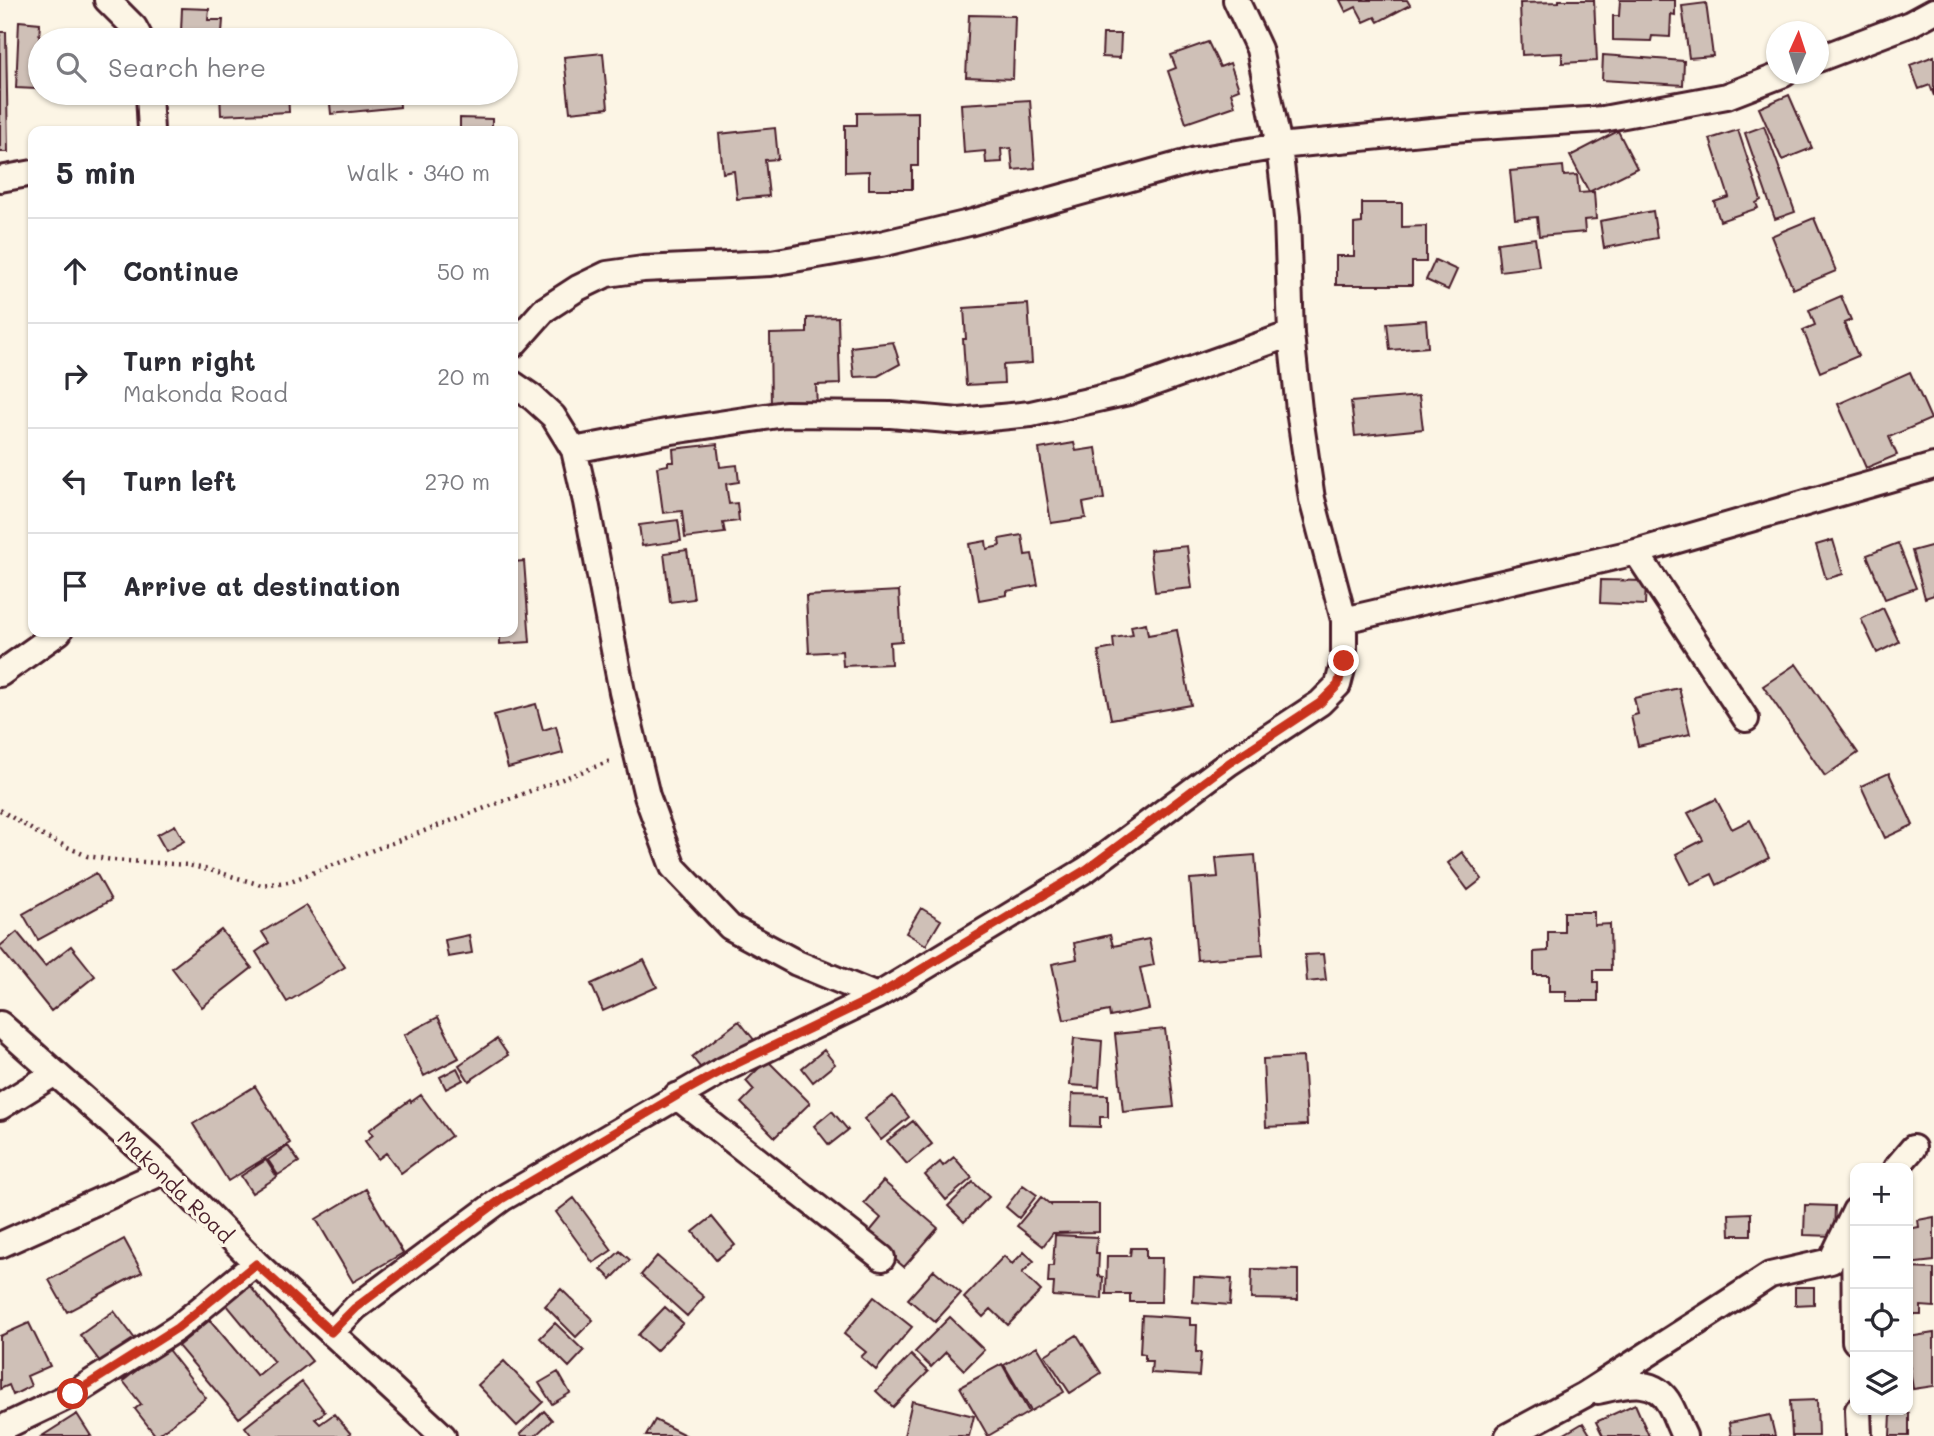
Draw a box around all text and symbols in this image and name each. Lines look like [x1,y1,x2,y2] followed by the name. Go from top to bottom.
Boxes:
[1766,21,1829,84] north arrow
[28,28,518,105] search box
[52,48,90,86] icon: search
[108,50,266,84] text: Search here
[56,152,136,192] text: 5 min
[346,157,490,187] text: Walk · 340 m
[56,252,94,290] icon: ahead
[123,254,239,288] text: Continue
[437,256,490,286] text: 50 m
[123,344,256,378] text: Turn right
[56,357,94,395] icon: right
[437,361,490,391] text: 20 m
[123,378,288,408] text: Makonda Road
[56,462,94,500] icon: left
[123,464,236,498] text: Turn left
[425,466,490,496] text: 270 m
[56,567,94,605] icon: arrive
[123,569,400,603] text: Arrive at destination
[1328,645,1359,676] route end
[112,1124,240,1248] street label: Makonda Road
[1850,1163,1913,1415] map controls
[1850,1163,1913,1226] button: +
[1850,1226,1913,1289] button: −
[1850,1289,1913,1352] button: locate
[1850,1352,1913,1415] button: layers
[57,1378,88,1409] route start

